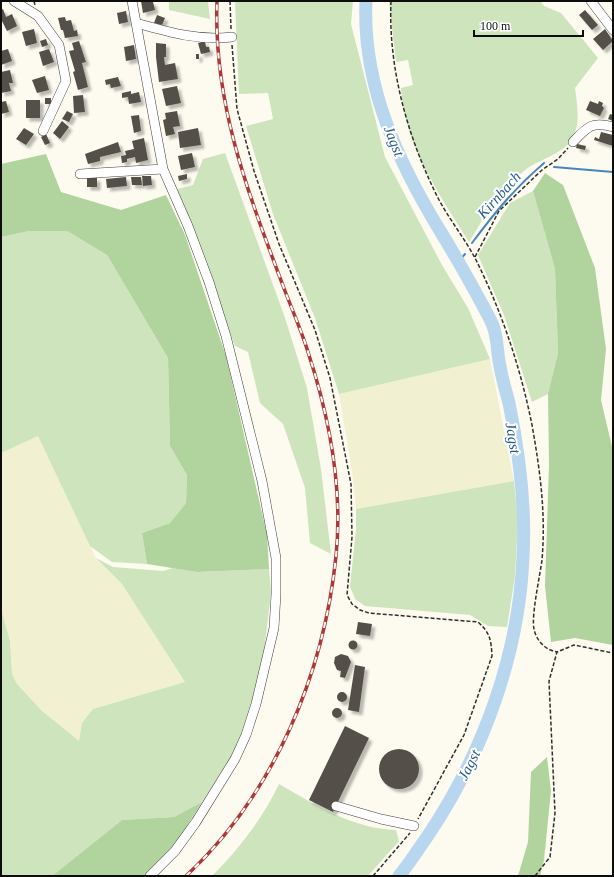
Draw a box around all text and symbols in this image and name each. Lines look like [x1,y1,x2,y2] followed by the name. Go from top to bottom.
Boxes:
[474,12,583,38] scale bar
[480,19,511,33] text: 100 m
[381,123,408,159] water label: Jagst
[473,169,524,222] water label: Kirnbach
[503,421,524,456] water label: Jagst
[455,747,484,783] water label: Jagst

